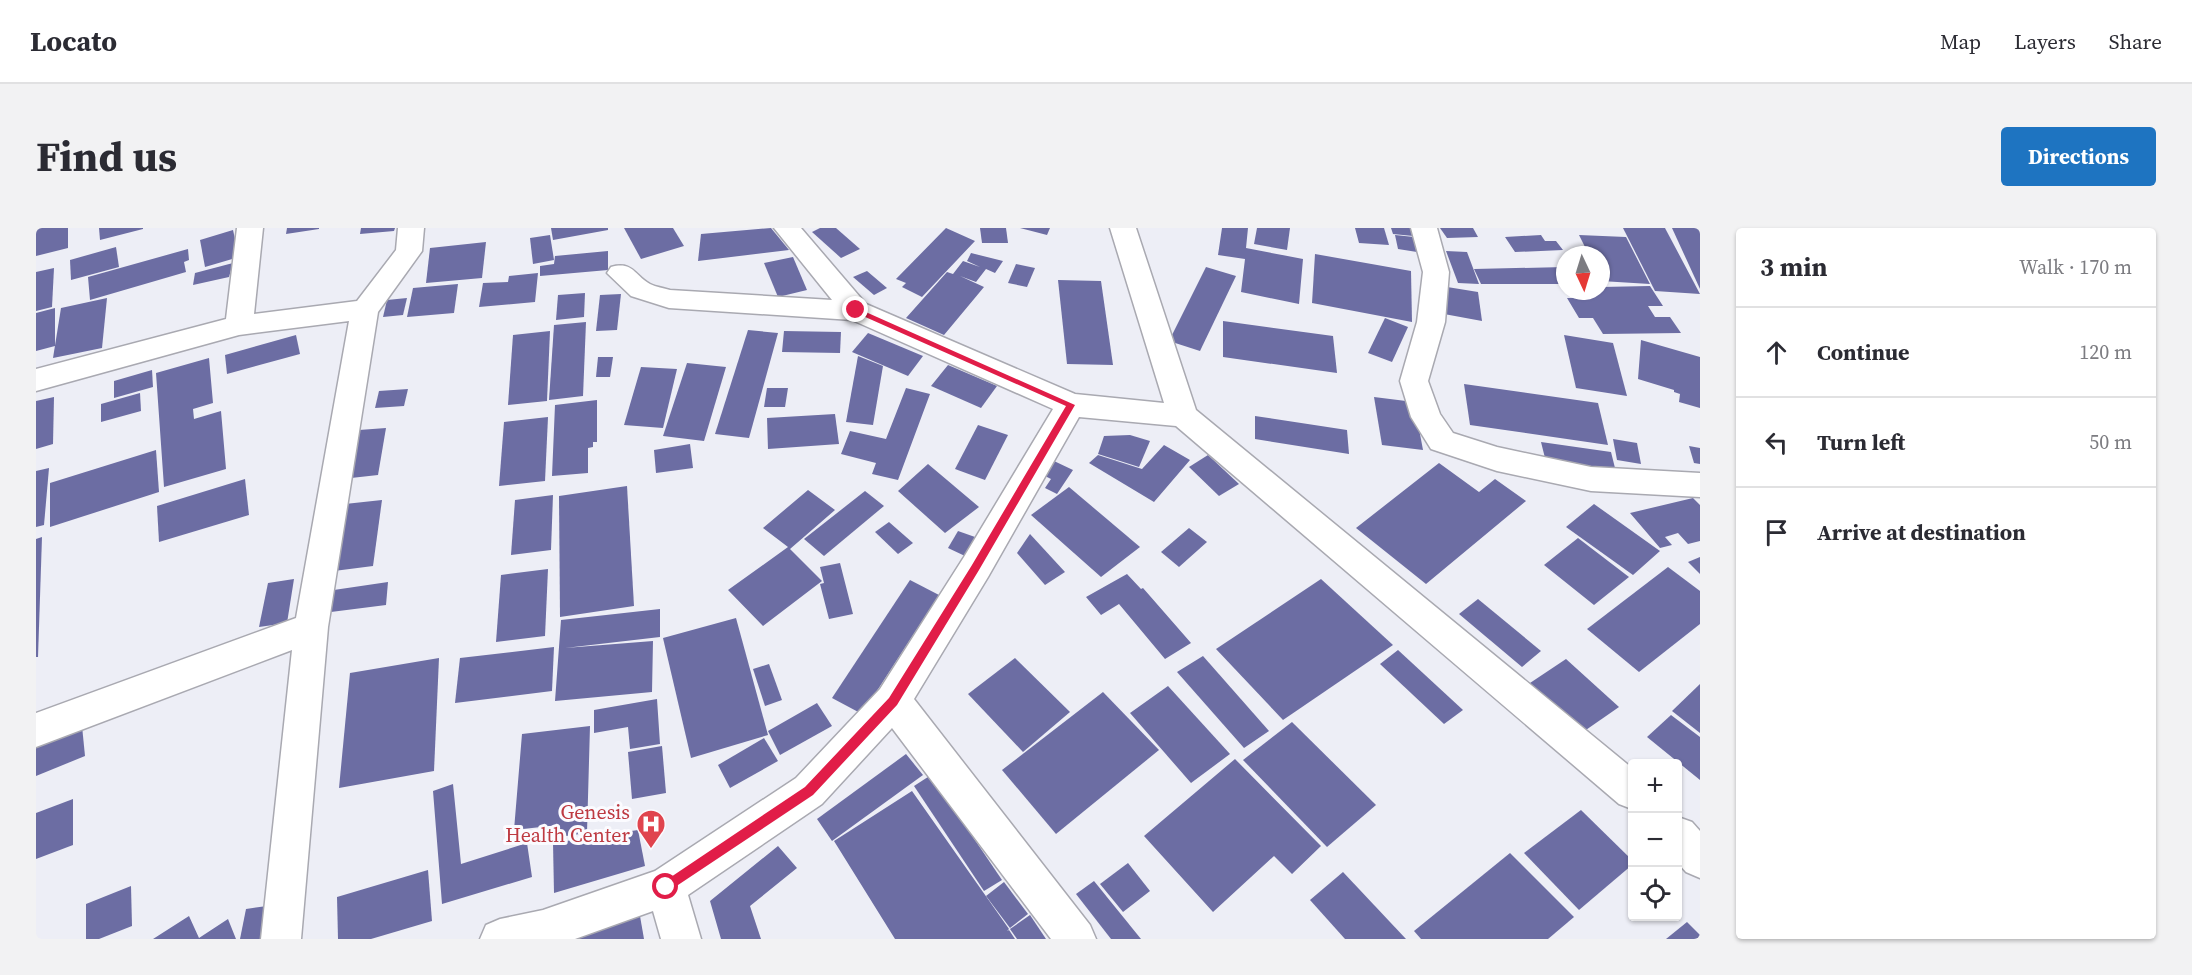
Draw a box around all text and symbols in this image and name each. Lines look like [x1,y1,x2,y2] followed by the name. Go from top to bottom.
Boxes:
[30,22,117,60] text: Locato
[1940,27,1981,56] text: Map
[2014,27,2076,56] text: Layers
[2109,27,2162,56] text: Share
[36,127,177,185] text: Find us
[2001,127,2156,186] button: Directions
[1556,246,1610,300] north arrow
[1760,249,1827,285] text: 3 min
[2019,253,2132,281] text: Walk · 170 m
[842,296,868,322] route end
[1760,336,1793,369] icon: ahead
[1817,337,1910,367] text: Continue
[2079,338,2132,366] text: 120 m
[1760,426,1793,459] icon: left
[1817,427,1905,457] text: Turn left
[2089,428,2132,456] text: 50 m
[1760,516,1793,549] icon: arrive
[1817,517,2026,547] text: Arrive at destination
[1628,759,1682,921] map controls
[1628,759,1682,813] button: +
[505,798,631,849] place label: Genesis Health Center
[635,808,667,850] hospital icon: Genesis Health Center
[1628,813,1682,867] button: −
[1628,867,1682,921] button: locate
[652,873,678,899] route start

